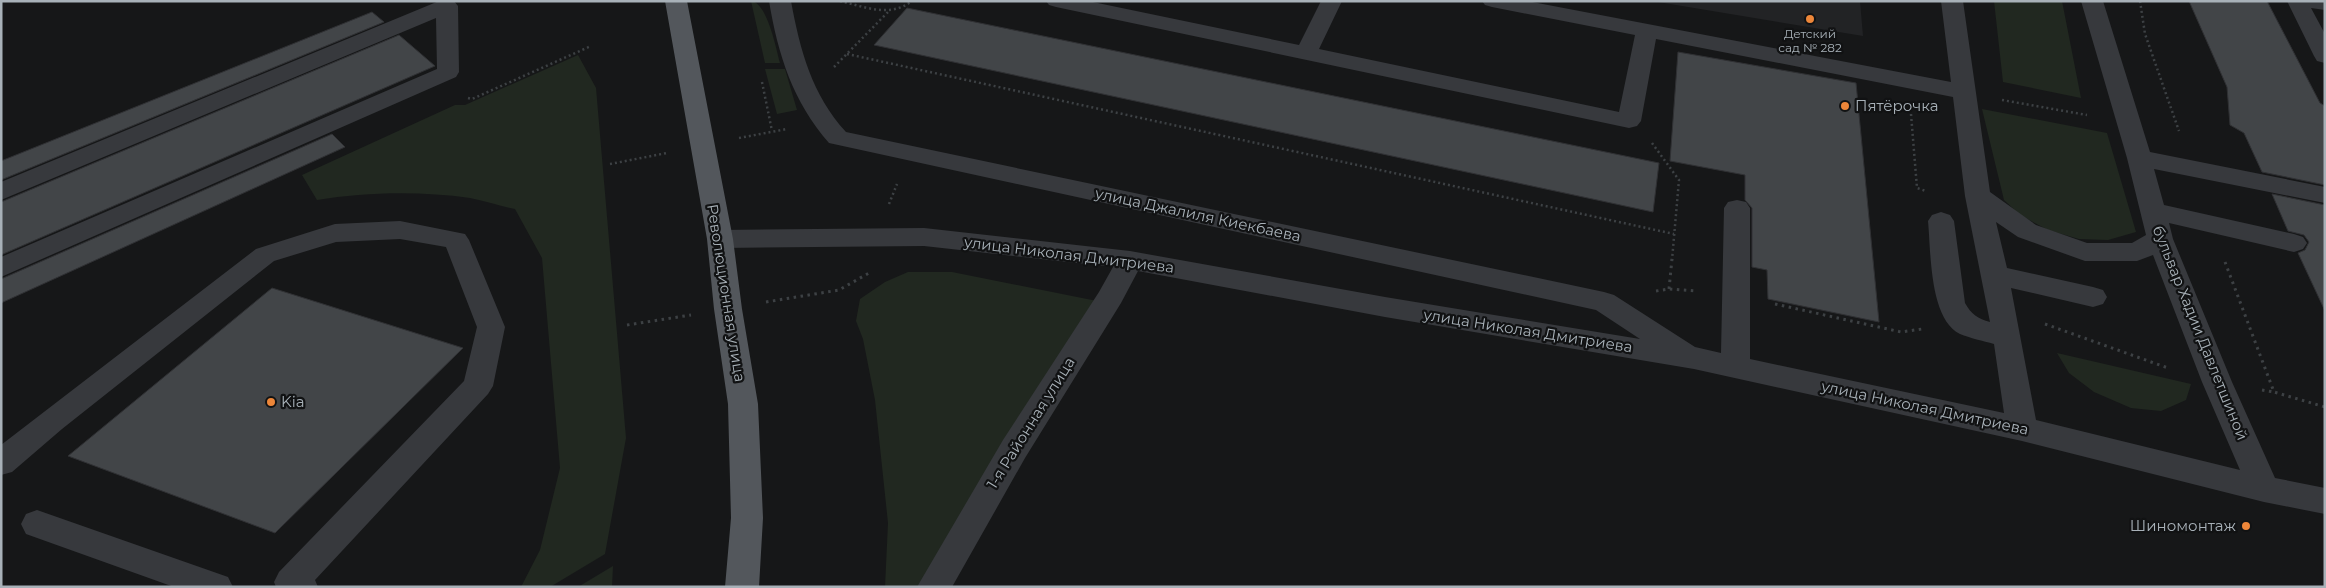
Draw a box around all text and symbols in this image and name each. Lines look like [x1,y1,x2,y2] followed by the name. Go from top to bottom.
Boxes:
[1804,13,1816,25] marker: Детский сад № 282
[1778,26,1842,55] place label: Детский сад № 282
[1855,96,1939,115] place label: Пятёрочка
[1839,100,1851,112] marker: Пятёрочка
[1092,183,1303,246] street label: улица Джалиля Киекбаева
[703,203,750,383] street label: Революционная улица
[2149,223,2252,443] street label: бульвар Хадии Давлетшиной
[962,232,1175,277] street label: улица Николая Дмитриева
[1421,304,1634,356] street label: улица Николая Дмитриева
[982,353,1079,492] street label: 1-я Районная улица
[1819,376,2031,439] street label: улица Николая Дмитриева
[281,392,305,411] place label: Kia
[265,396,277,408] marker: Kia
[2130,516,2237,535] place label: Шиномонтаж
[2240,520,2252,532] marker: Шиномонтаж

